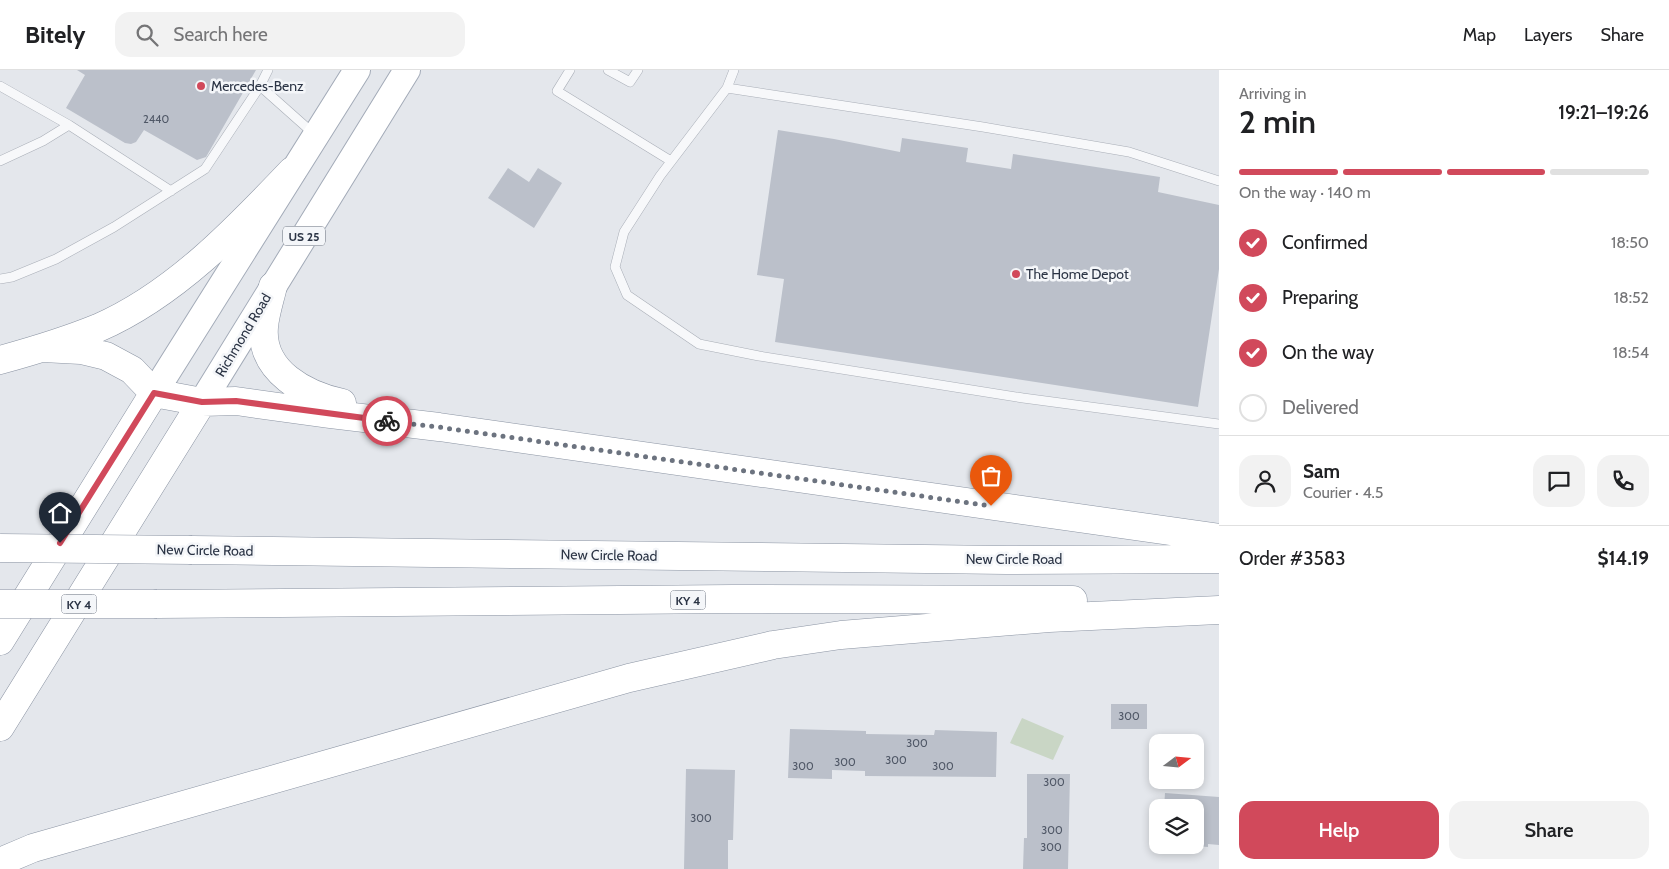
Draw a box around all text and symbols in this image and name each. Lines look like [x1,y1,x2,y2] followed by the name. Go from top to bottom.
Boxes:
[115,12,465,57] search box
[25,20,85,49] text: Bitely
[133,21,161,49] icon: search
[173,23,268,46] text: Search here
[1463,24,1496,46] text: Map
[1524,24,1573,46] text: Layers
[1601,24,1644,46] text: Share
[211,77,304,95] place label: Mercedes-Benz
[195,80,207,92] marker: Mercedes-Benz
[1239,84,1306,103] text: Arriving in
[1558,101,1649,124] text: 19:21–19:26
[1239,102,1316,141] text: 2 min
[143,112,169,126] house number: 2440
[1239,183,1371,202] text: On the way · 140 m
[283,227,325,246] road number: US 25
[1239,229,1267,257] icon: check
[1282,231,1368,254] text: Confirmed
[1611,233,1649,252] text: 18:50
[1026,265,1129,283] place label: The Home Depot
[1010,268,1022,280] marker: The Home Depot
[1239,284,1267,312] icon: check
[1282,286,1358,309] text: Preparing
[1614,288,1649,307] text: 18:52
[211,290,275,380] street label: Richmond Road
[1239,339,1267,367] icon: check
[1282,341,1374,364] text: On the way
[1613,343,1649,362] text: 18:54
[362,396,412,446] courier
[1282,396,1359,419] text: Delivered
[373,407,401,435] icon: bike
[970,455,1012,506] pin
[1239,455,1291,507] button: person
[1533,455,1585,507] button: chat
[1597,455,1649,507] button: phone
[1303,460,1340,483] text: Sam
[977,462,1005,490] icon: bag
[1303,483,1384,502] text: Courier · 4.5
[39,492,81,543] pin
[46,499,74,527] icon: home
[157,540,253,560] street label: New Circle Road
[561,545,657,565] street label: New Circle Road
[1239,547,1346,570] text: Order #3583
[1598,547,1649,570] text: $14.19
[966,550,1062,568] street label: New Circle Road
[670,590,706,610] road number: KY 4
[62,594,96,614] road number: KY 4
[1118,709,1140,723] house number: 300
[1149,734,1204,789] north arrow
[1149,734,1204,854] map controls
[906,736,928,750] house number: 300
[885,753,907,767] house number: 300
[834,755,856,769] house number: 300
[792,759,814,773] house number: 300
[932,759,954,773] house number: 300
[1043,775,1065,789] house number: 300
[1149,799,1204,854] button: layers
[1239,801,1439,859] button: Help
[1449,801,1649,859] button: Share
[690,811,712,825] house number: 300
[1041,823,1063,837] house number: 300
[1040,840,1062,854] house number: 300

